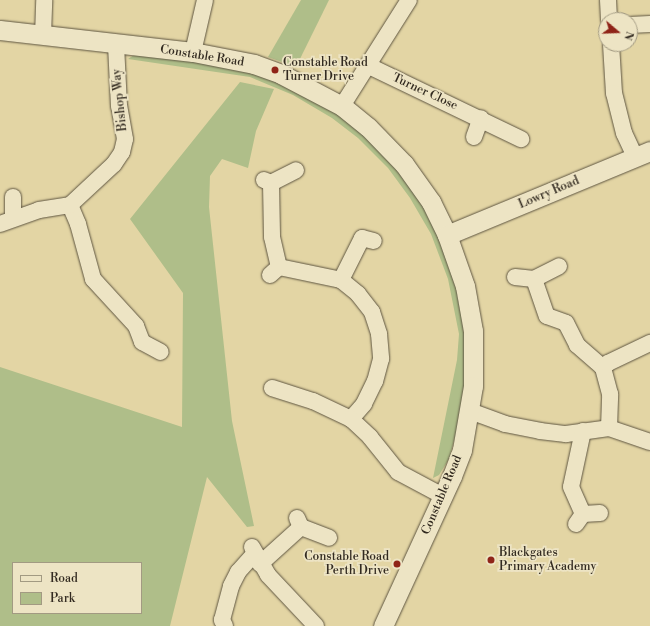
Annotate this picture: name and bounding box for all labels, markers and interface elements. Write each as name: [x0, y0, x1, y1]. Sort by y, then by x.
north arrow: [598, 12, 638, 52]
text: N: [620, 29, 636, 42]
street label: Constable Road: [159, 42, 245, 70]
place label: Constable Road Turner Drive: [283, 56, 368, 84]
marker: Constable Road Turner Drive: [270, 65, 280, 75]
street label: Bishop Way: [110, 68, 130, 132]
street label: Turner Close: [390, 71, 460, 113]
street label: Lowry Road: [517, 174, 581, 212]
street label: Constable Road: [419, 453, 465, 537]
place label: Blackgates Primary Academy: [499, 546, 596, 574]
place label: Constable Road Perth Drive: [304, 550, 389, 578]
marker: Blackgates Primary Academy: [486, 555, 496, 565]
marker: Constable Road Perth Drive: [392, 559, 402, 569]
legend: [12, 562, 142, 614]
text: Road: [50, 571, 78, 586]
text: Park: [50, 591, 75, 606]

